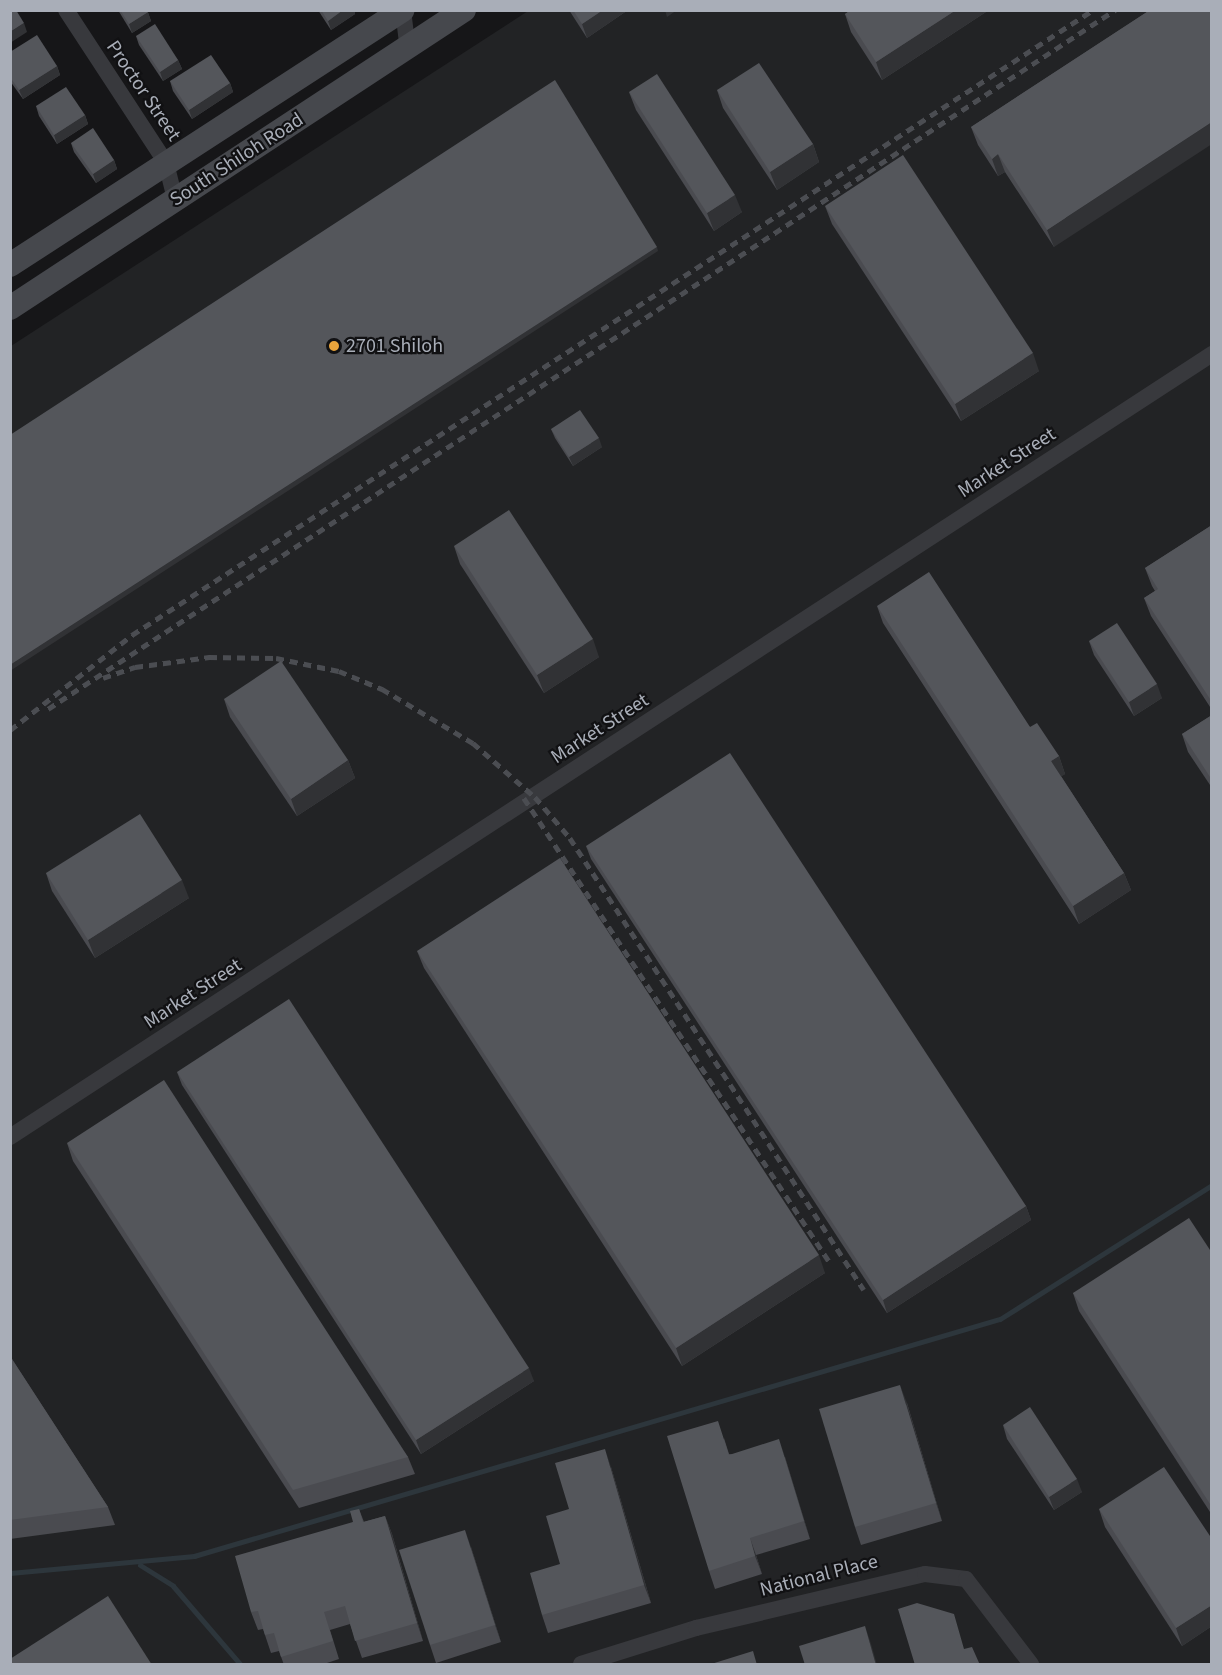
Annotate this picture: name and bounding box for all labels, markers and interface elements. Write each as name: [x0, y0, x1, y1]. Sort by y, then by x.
street label: Proctor Street: [101, 36, 185, 146]
street label: South Shiloh Road: [166, 108, 308, 212]
place label: 2701 Shiloh: [346, 334, 443, 358]
marker: 2701 Shiloh: [327, 339, 341, 353]
street label: Market Street: [954, 423, 1060, 503]
street label: Market Street: [547, 689, 653, 769]
street label: Market Street: [140, 954, 246, 1034]
street label: National Place: [758, 1550, 880, 1602]

